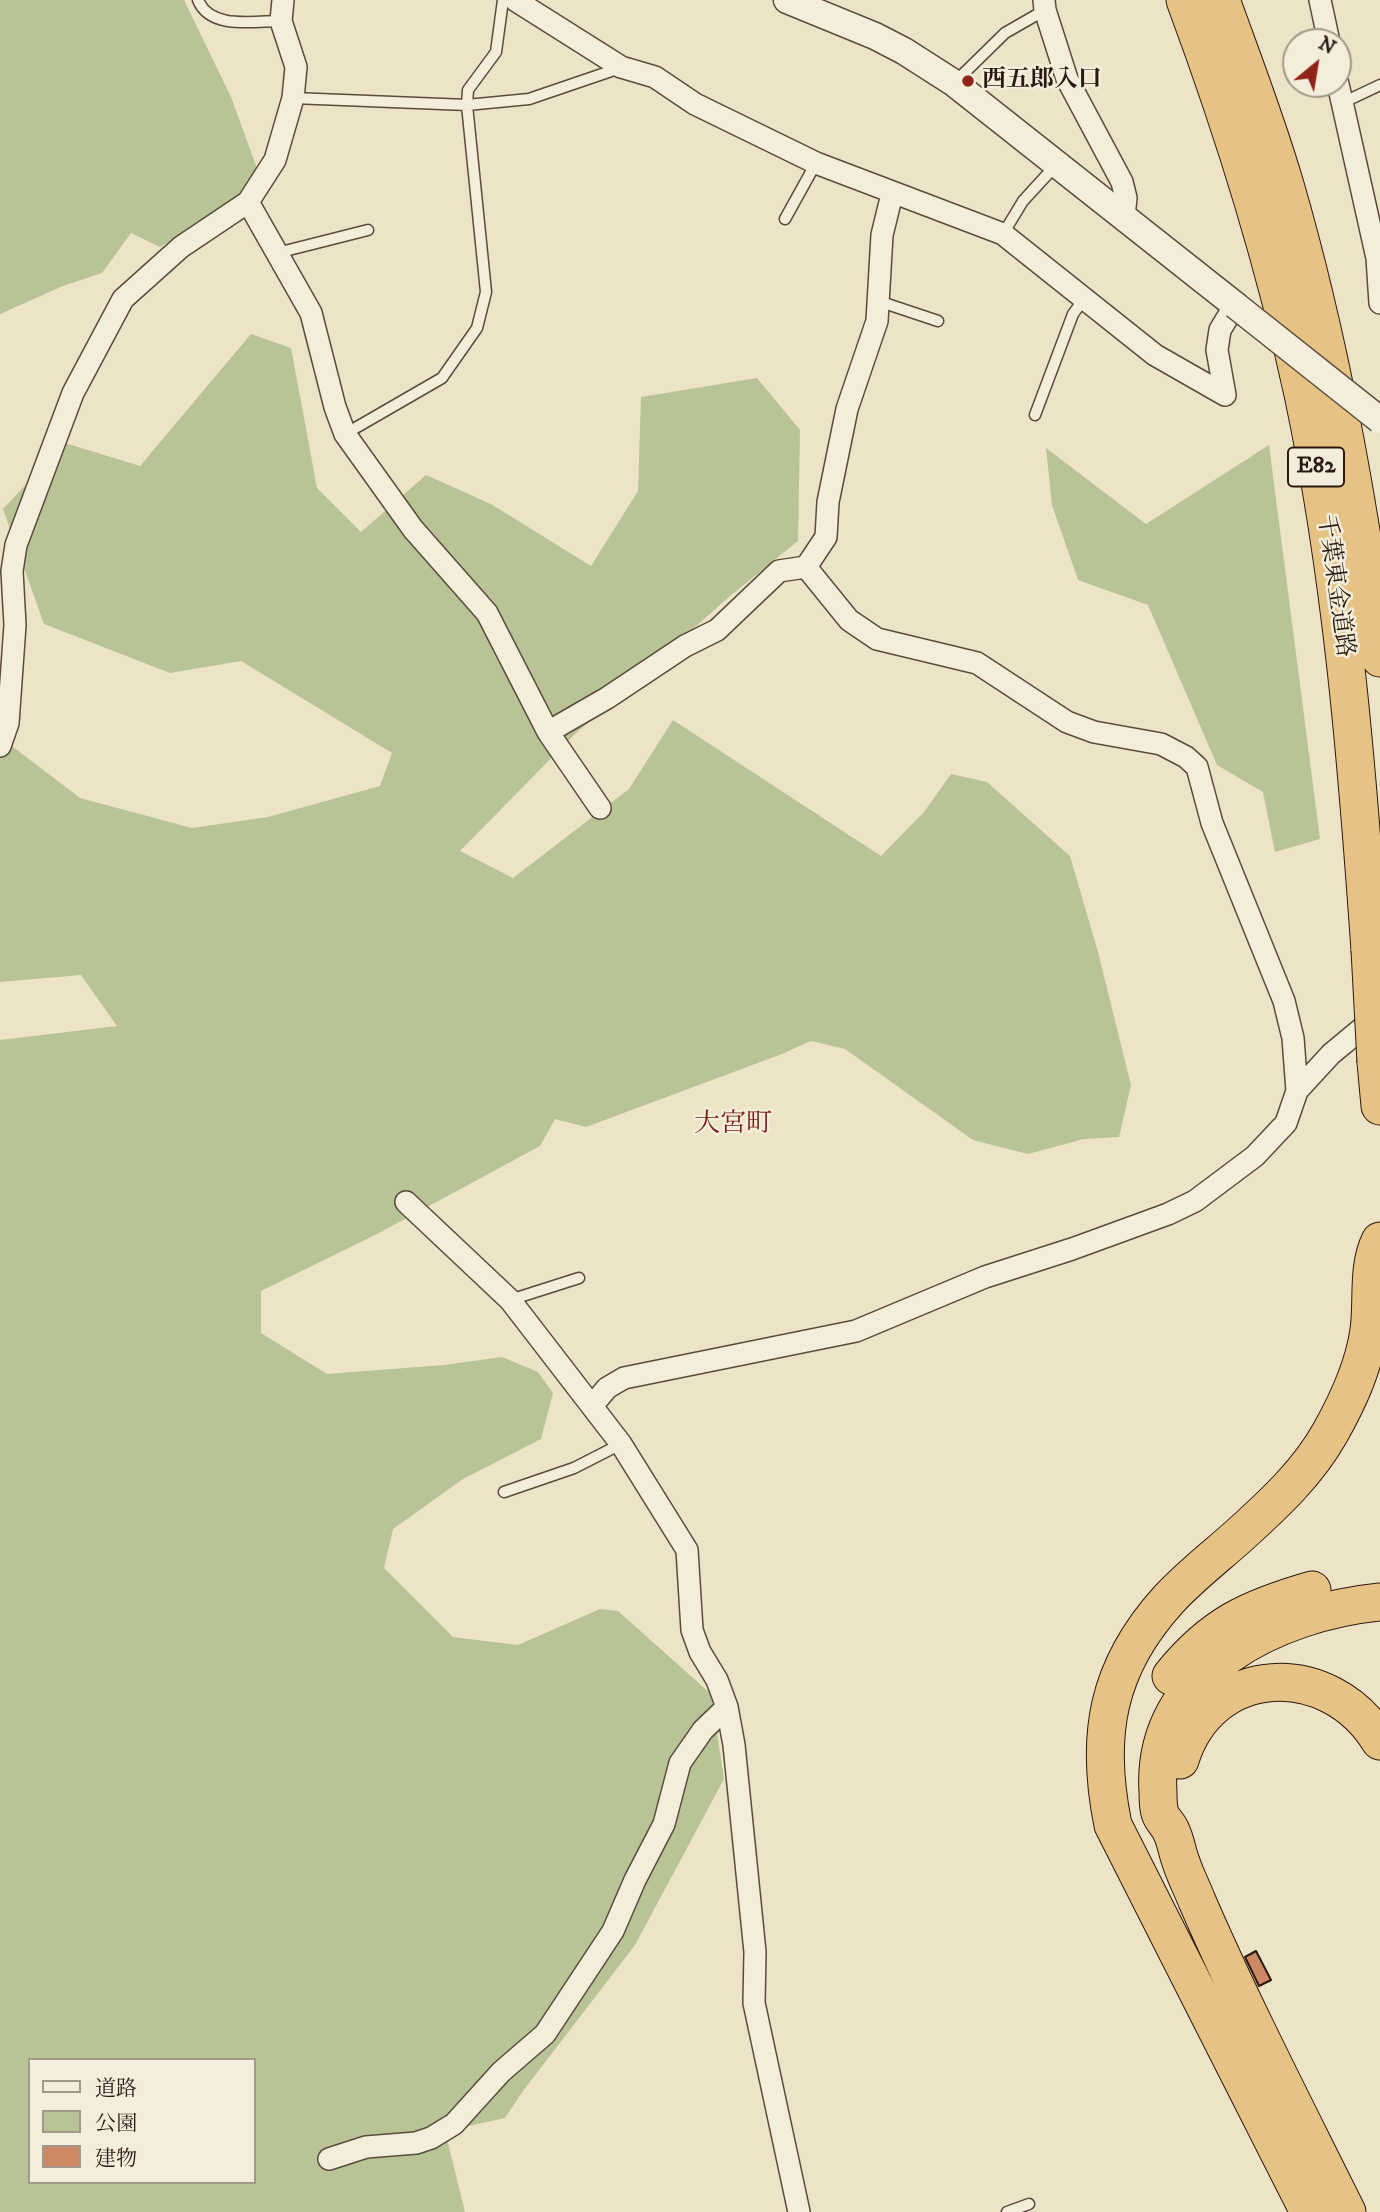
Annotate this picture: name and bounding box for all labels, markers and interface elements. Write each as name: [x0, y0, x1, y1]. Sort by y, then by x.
north arrow: [1282, 28, 1352, 98]
text: N: [1314, 32, 1339, 60]
place label: 西五郎入口: [982, 67, 1102, 95]
marker: 西五郎入口: [960, 73, 976, 89]
road number: E82: [1288, 447, 1344, 486]
street label: 千葉東金道路: [1310, 513, 1358, 659]
district label: 大宮町: [694, 1110, 772, 1142]
legend: [28, 2058, 256, 2184]
text: 道路: [95, 2076, 137, 2102]
text: 公園: [95, 2111, 137, 2137]
text: 建物: [95, 2146, 137, 2172]

